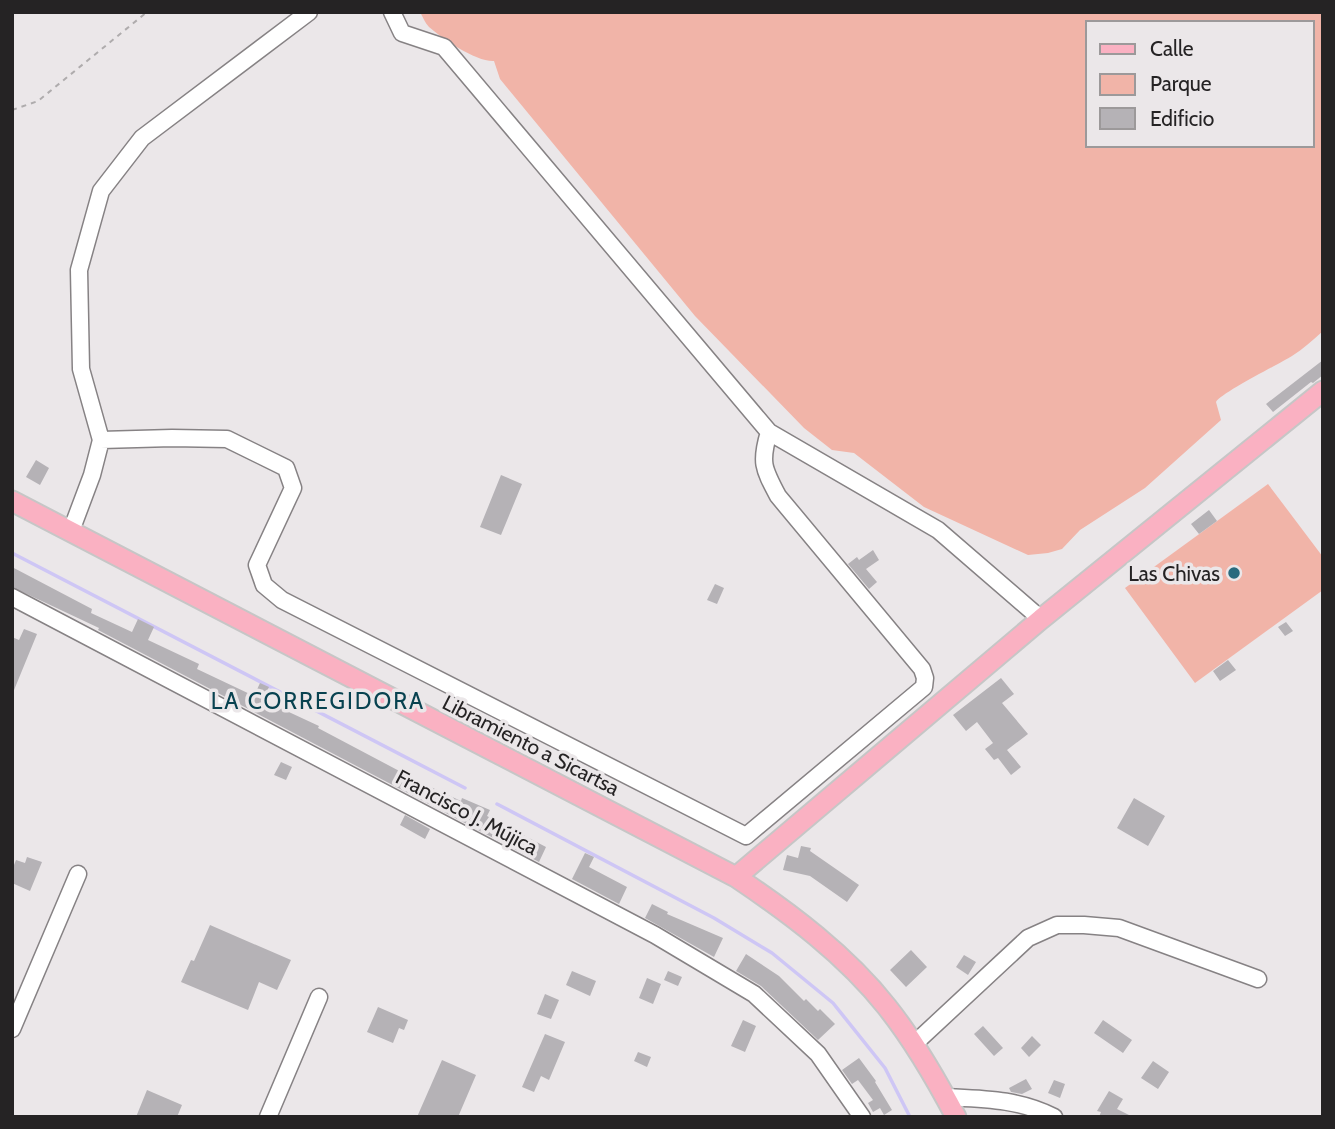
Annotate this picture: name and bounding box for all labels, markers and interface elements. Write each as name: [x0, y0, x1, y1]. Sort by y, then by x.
legend: [1086, 21, 1314, 147]
text: Calle: [1150, 36, 1194, 61]
text: Parque: [1150, 71, 1212, 96]
text: Edificio: [1150, 106, 1214, 131]
place label: Las Chivas: [1128, 561, 1220, 586]
marker: Las Chivas: [1226, 565, 1242, 581]
district label: LA CORREGIDORA: [211, 687, 425, 715]
street label: Libramiento a Sicartsa: [438, 690, 624, 800]
street label: Francisco J. Mújica: [391, 764, 542, 861]

